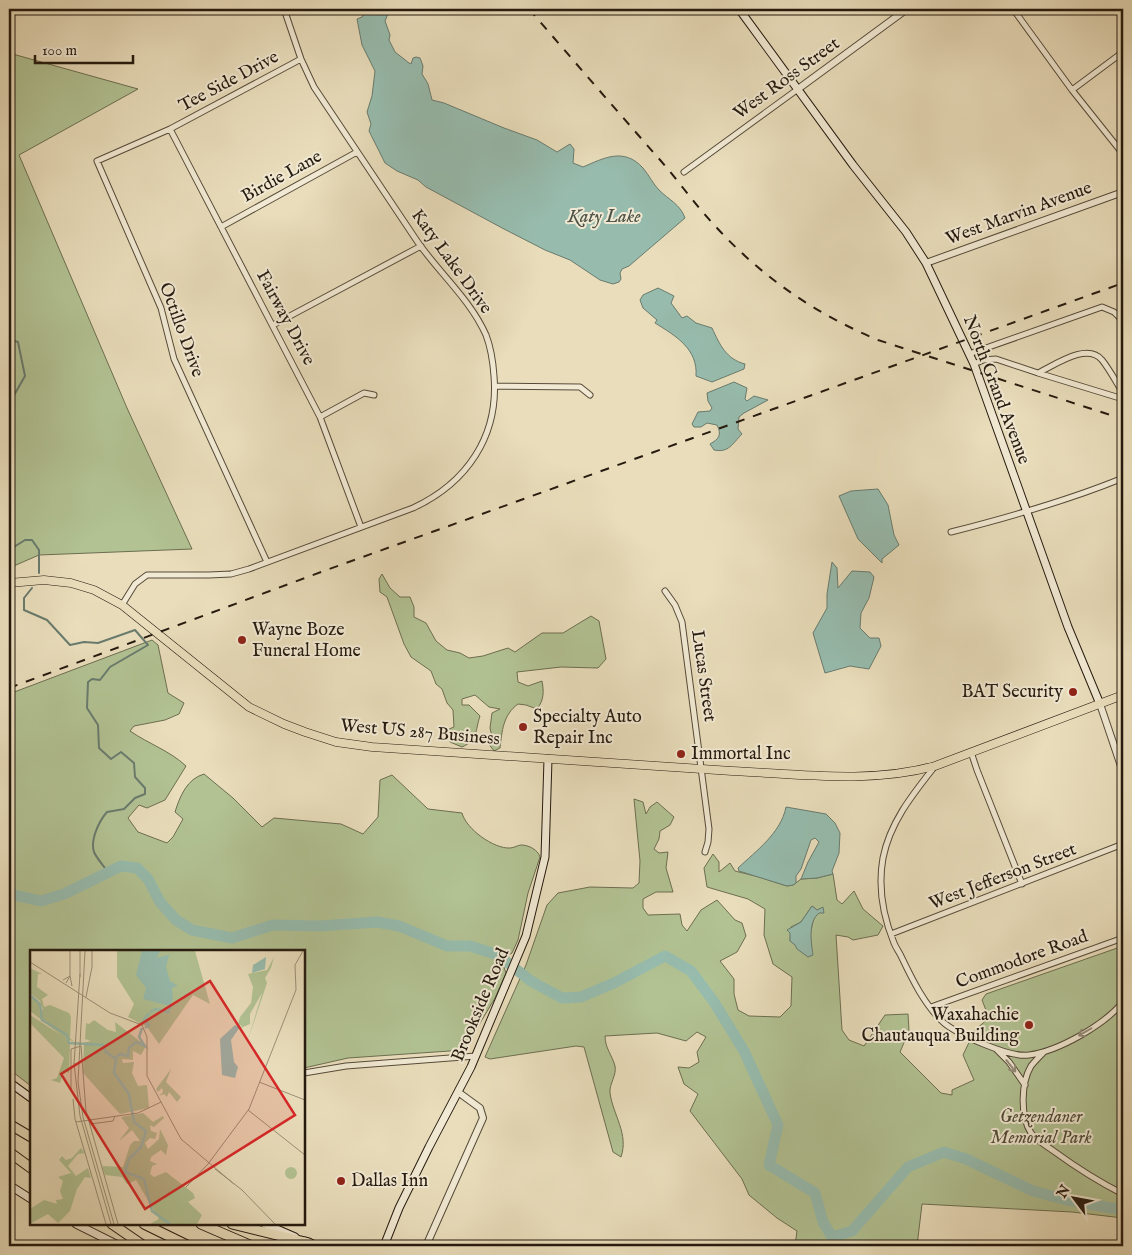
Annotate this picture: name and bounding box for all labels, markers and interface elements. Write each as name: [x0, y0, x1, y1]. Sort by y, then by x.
scale bar: [35, 32, 132, 64]
street label: West Ross Street: [729, 33, 845, 125]
text: 100 m: [42, 41, 78, 60]
street label: Tee Side Drive: [175, 46, 283, 118]
street label: Birdie Lane: [238, 146, 326, 208]
street label: West Marvin Avenue: [943, 177, 1095, 251]
street label: Katy Lake Drive: [405, 205, 497, 319]
water label: Katy Lake: [566, 205, 641, 229]
street label: Fairway Drive: [250, 266, 320, 370]
street label: Octillo Drive: [153, 280, 209, 380]
street label: North Grand Avenue: [957, 312, 1035, 468]
place label: Wayne Boze Funeral Home: [252, 619, 361, 663]
street label: Lucas Street: [685, 629, 721, 723]
marker: Wayne Boze Funeral Home: [236, 634, 248, 646]
place label: BAT Security: [961, 681, 1063, 704]
marker: BAT Security: [1067, 686, 1079, 698]
place label: Specialty Auto Repair Inc: [533, 706, 642, 750]
street label: West US 287 Business: [339, 715, 501, 751]
marker: Specialty Auto Repair Inc: [517, 721, 529, 733]
place label: Immortal Inc: [691, 743, 791, 766]
marker: Immortal Inc: [675, 748, 687, 760]
street label: West Jefferson Street: [926, 838, 1080, 916]
street label: Commodore Road: [953, 925, 1091, 995]
street label: Brookside Road: [447, 944, 515, 1065]
inset map: [30, 950, 305, 1225]
place label: Waxahachie Chautauqua Building: [862, 1004, 1019, 1048]
marker: Waxahachie Chautauqua Building: [1023, 1019, 1035, 1031]
one-way arrow: [1079, 1028, 1093, 1038]
one-way arrow: [1006, 1059, 1017, 1072]
park label: Getzendaner Memorial Park: [990, 1106, 1092, 1150]
place label: Dallas Inn: [351, 1170, 428, 1193]
north arrow: [1050, 1172, 1100, 1222]
marker: Dallas Inn: [335, 1175, 347, 1187]
text: N: [1052, 1182, 1075, 1202]

